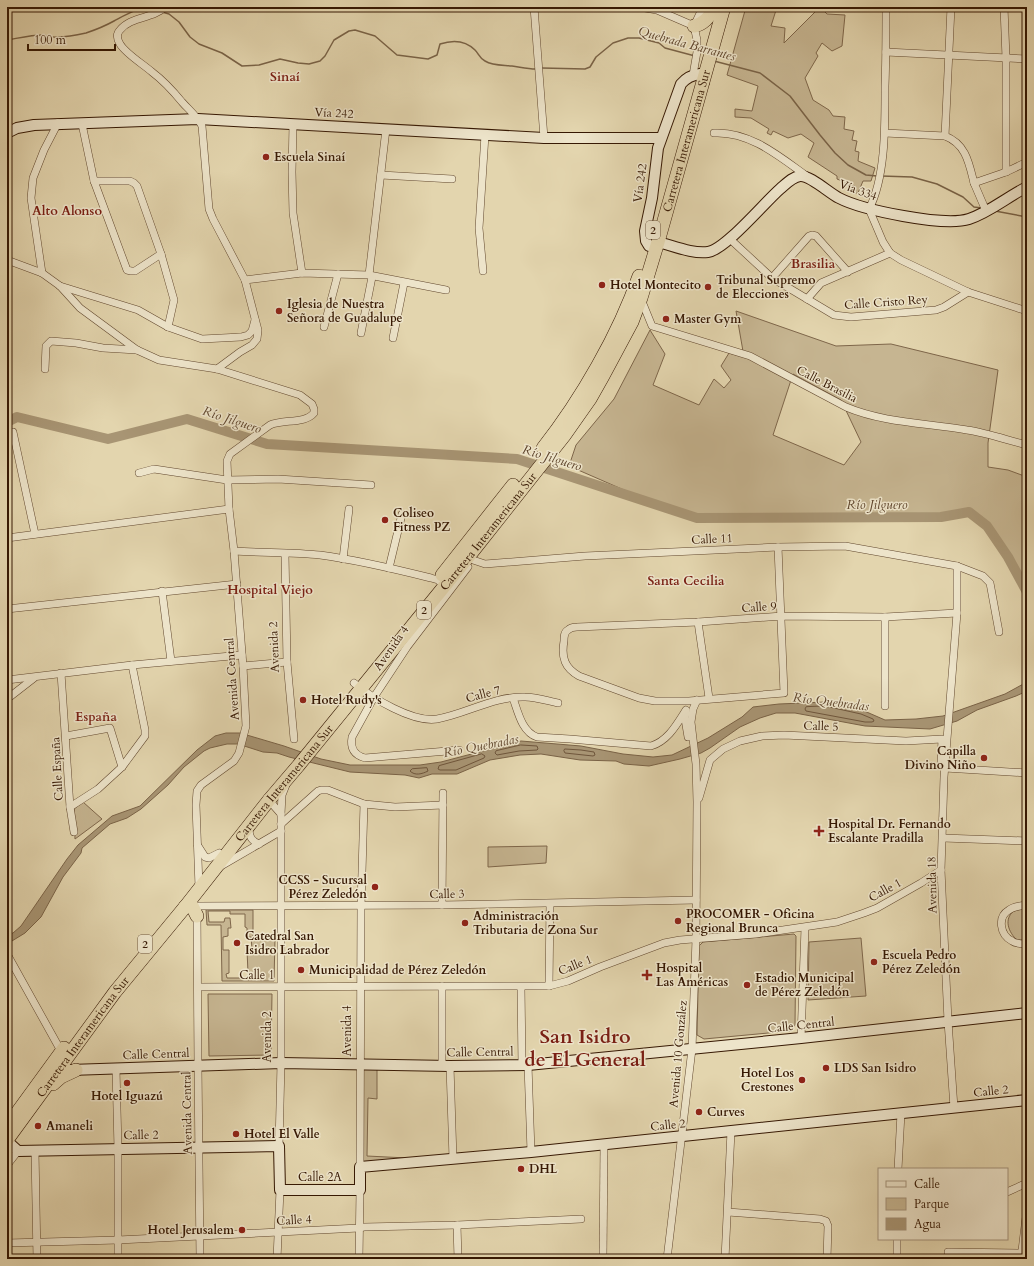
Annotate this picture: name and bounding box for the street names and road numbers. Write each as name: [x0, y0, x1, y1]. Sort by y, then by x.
street label: Carretera Interamericana Sur: [659, 68, 714, 214]
street label: Vía 242: [314, 104, 354, 122]
street label: Vía 242: [629, 163, 651, 203]
street label: Vía 334: [837, 176, 879, 204]
road number: 2: [646, 221, 660, 239]
street label: Calle Cristo Rey: [844, 291, 929, 313]
street label: Calle Brasilia: [794, 362, 861, 406]
street label: Carretera Interamericana Sur: [436, 469, 541, 594]
street label: Calle 11: [691, 530, 733, 548]
street label: Calle 9: [741, 598, 777, 616]
road number: 2: [417, 601, 431, 619]
street label: Avenida 2: [265, 621, 283, 673]
street label: Avenida 4: [370, 622, 412, 674]
street label: Avenida Central: [221, 637, 243, 721]
street label: Calle 7: [464, 682, 502, 706]
street label: Calle 5: [803, 717, 839, 735]
street label: Carretera Interamericana Sur: [231, 721, 337, 845]
street label: Calle España: [47, 736, 67, 801]
street label: Avenida 18: [924, 856, 940, 914]
street label: Calle 1: [866, 874, 904, 906]
street label: Calle 3: [429, 886, 465, 902]
road number: 2: [138, 935, 152, 953]
street label: Calle 1: [556, 951, 594, 979]
street label: Calle 1: [239, 967, 275, 983]
street label: Carretera Interamericana Sur: [33, 972, 133, 1101]
street label: Avenida 10 González: [665, 999, 691, 1108]
street label: Avenida 4: [339, 1005, 355, 1057]
street label: Avenida 2: [259, 1011, 275, 1063]
street label: Calle Central: [767, 1014, 835, 1036]
street label: Calle Central: [446, 1043, 514, 1061]
street label: Calle Central: [122, 1045, 190, 1063]
street label: Avenida Central: [178, 1071, 196, 1155]
street label: Calle 2: [973, 1081, 1009, 1101]
street label: Calle 2: [650, 1115, 686, 1135]
street label: Calle 2: [123, 1127, 159, 1143]
street label: Calle 2A: [298, 1169, 342, 1185]
street label: Calle 4: [276, 1211, 312, 1229]

